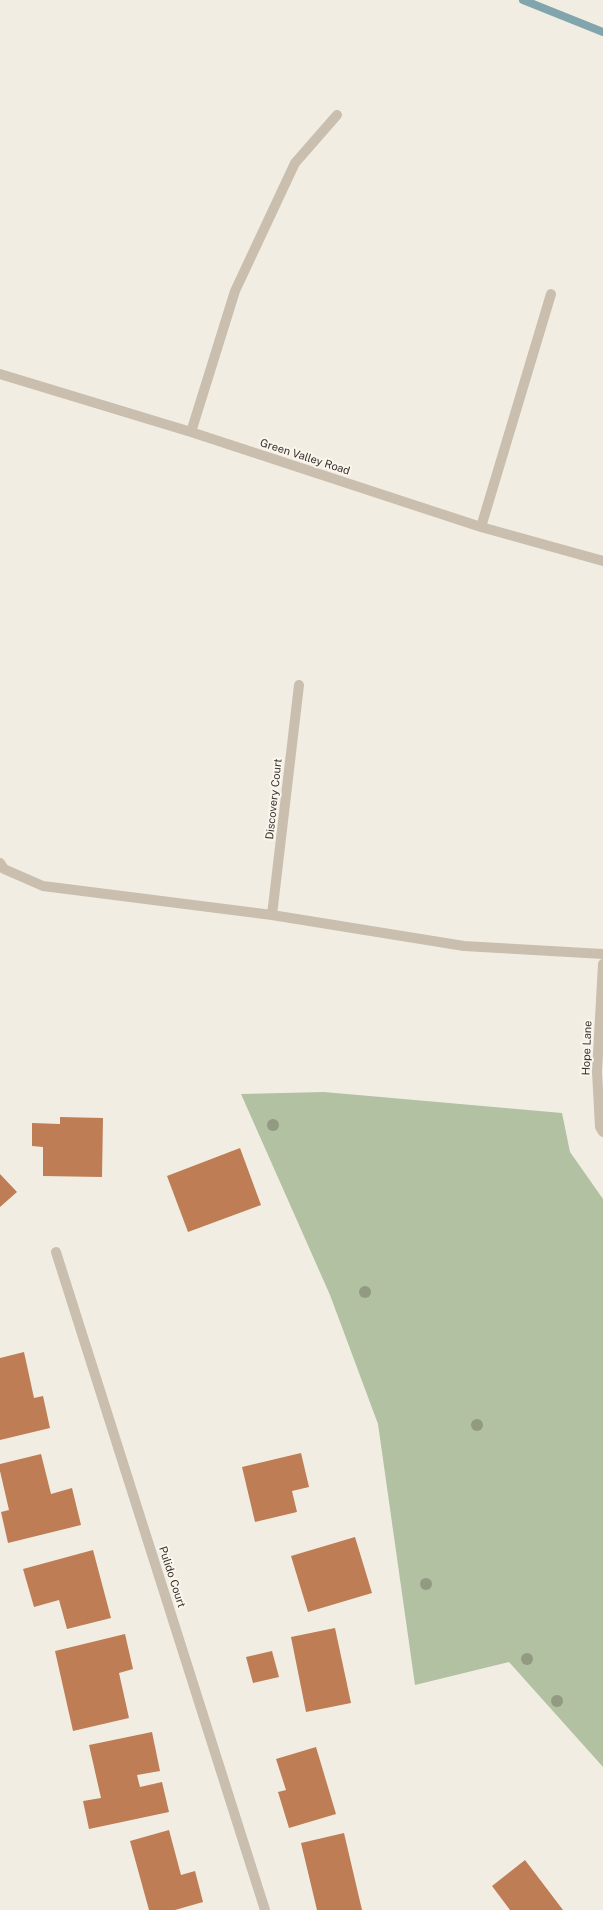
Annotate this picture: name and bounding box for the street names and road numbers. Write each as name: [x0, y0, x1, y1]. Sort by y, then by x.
street label: Green Valley Road: [258, 436, 352, 478]
street label: Discovery Court: [263, 758, 285, 840]
street label: Hope Lane: [579, 1020, 595, 1076]
street label: Pulido Court: [156, 1545, 188, 1609]

